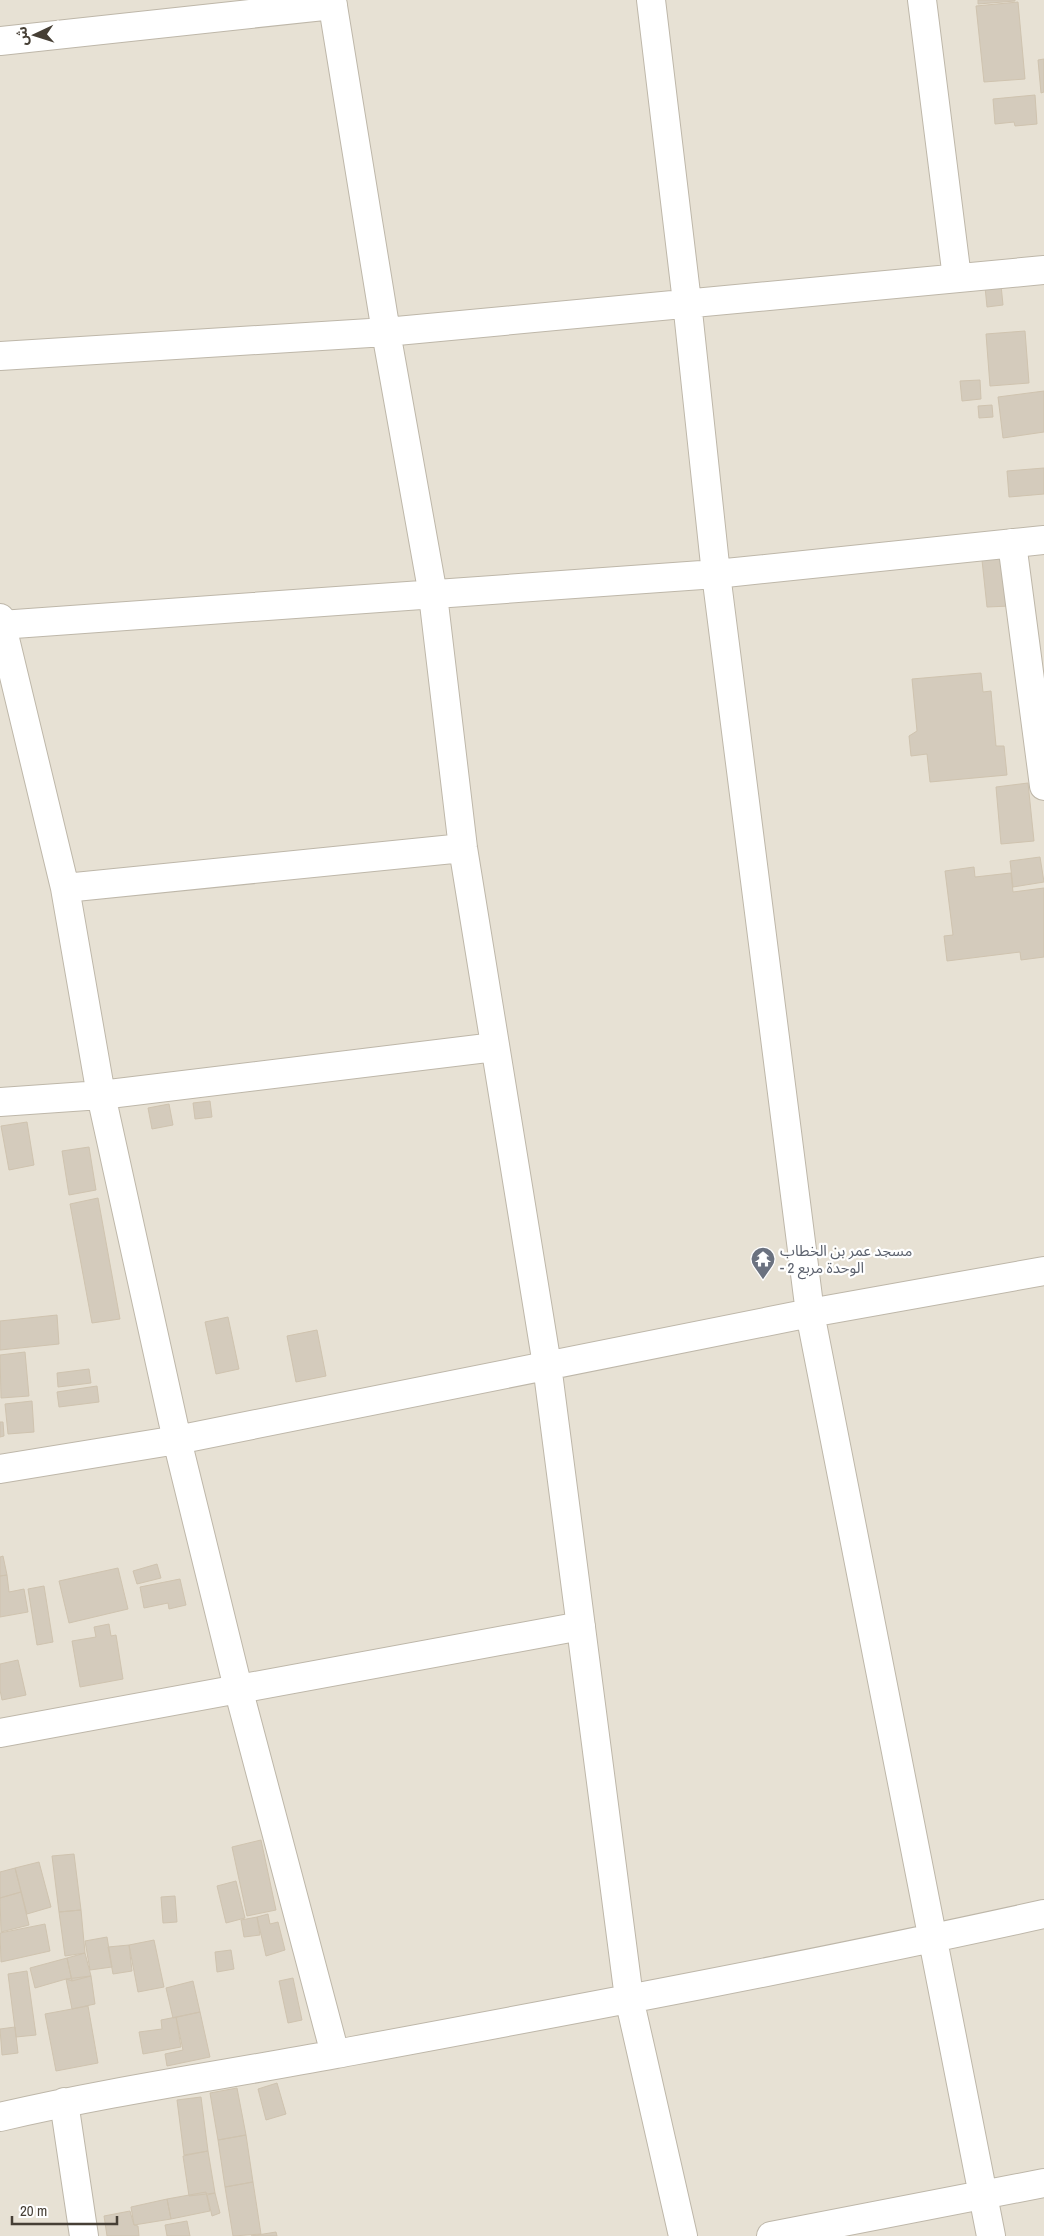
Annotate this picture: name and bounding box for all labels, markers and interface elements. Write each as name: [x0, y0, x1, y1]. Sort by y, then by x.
north arrow: [10, 10, 60, 60]
text: ش: [12, 26, 32, 46]
place label: مسجد عمر بن الخطاب - الوحدة مربع 2: [780, 1240, 913, 1280]
temple icon: مسجد عمر بن الخطاب - الوحدة مربع 2: [750, 1246, 776, 1280]
scale bar: [12, 2194, 118, 2226]
text: 20 m: [20, 2200, 47, 2221]

